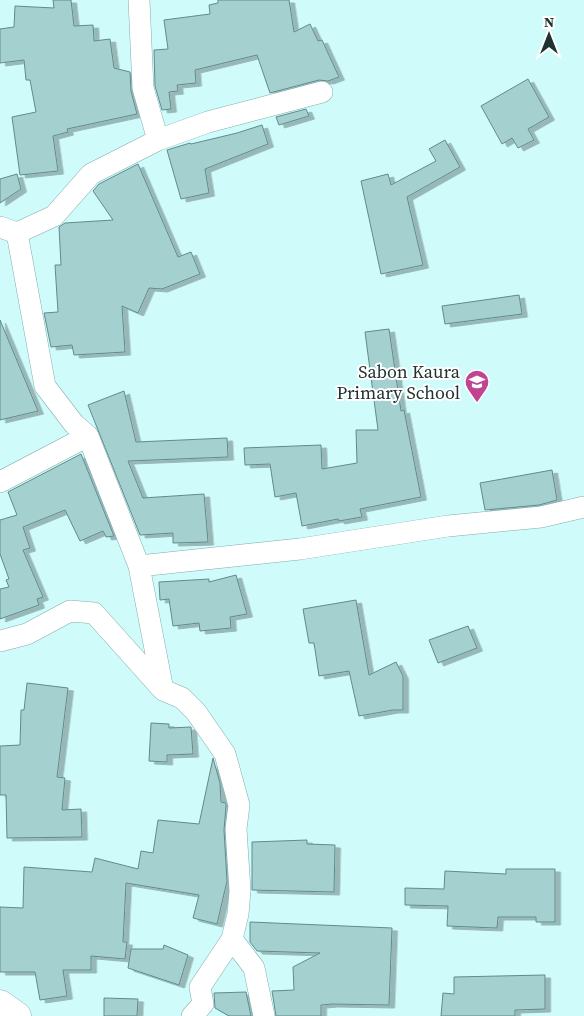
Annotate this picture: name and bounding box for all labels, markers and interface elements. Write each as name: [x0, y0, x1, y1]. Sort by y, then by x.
north arrow: [524, 10, 574, 60]
text: N: [544, 12, 554, 32]
place label: Sabon Kaura Primary School: [337, 359, 461, 405]
school or university icon: Sabon Kaura Primary School: [464, 369, 490, 403]

